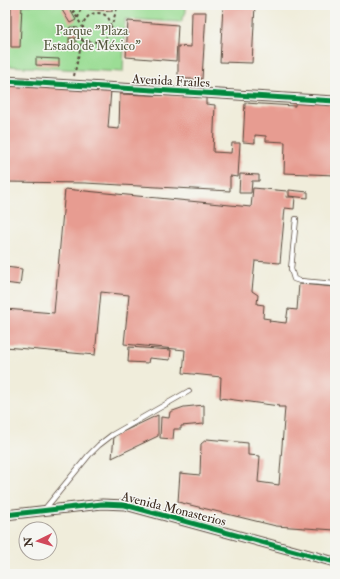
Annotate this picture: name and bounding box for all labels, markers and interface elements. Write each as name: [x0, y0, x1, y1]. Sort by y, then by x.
park label: Parque "Plaza Estado de México": [43, 23, 141, 54]
street label: Avenida Frailes: [131, 71, 211, 91]
street label: Avenida Monasterios: [119, 488, 228, 530]
north arrow: [18, 521, 58, 561]
text: N: [22, 535, 36, 548]

